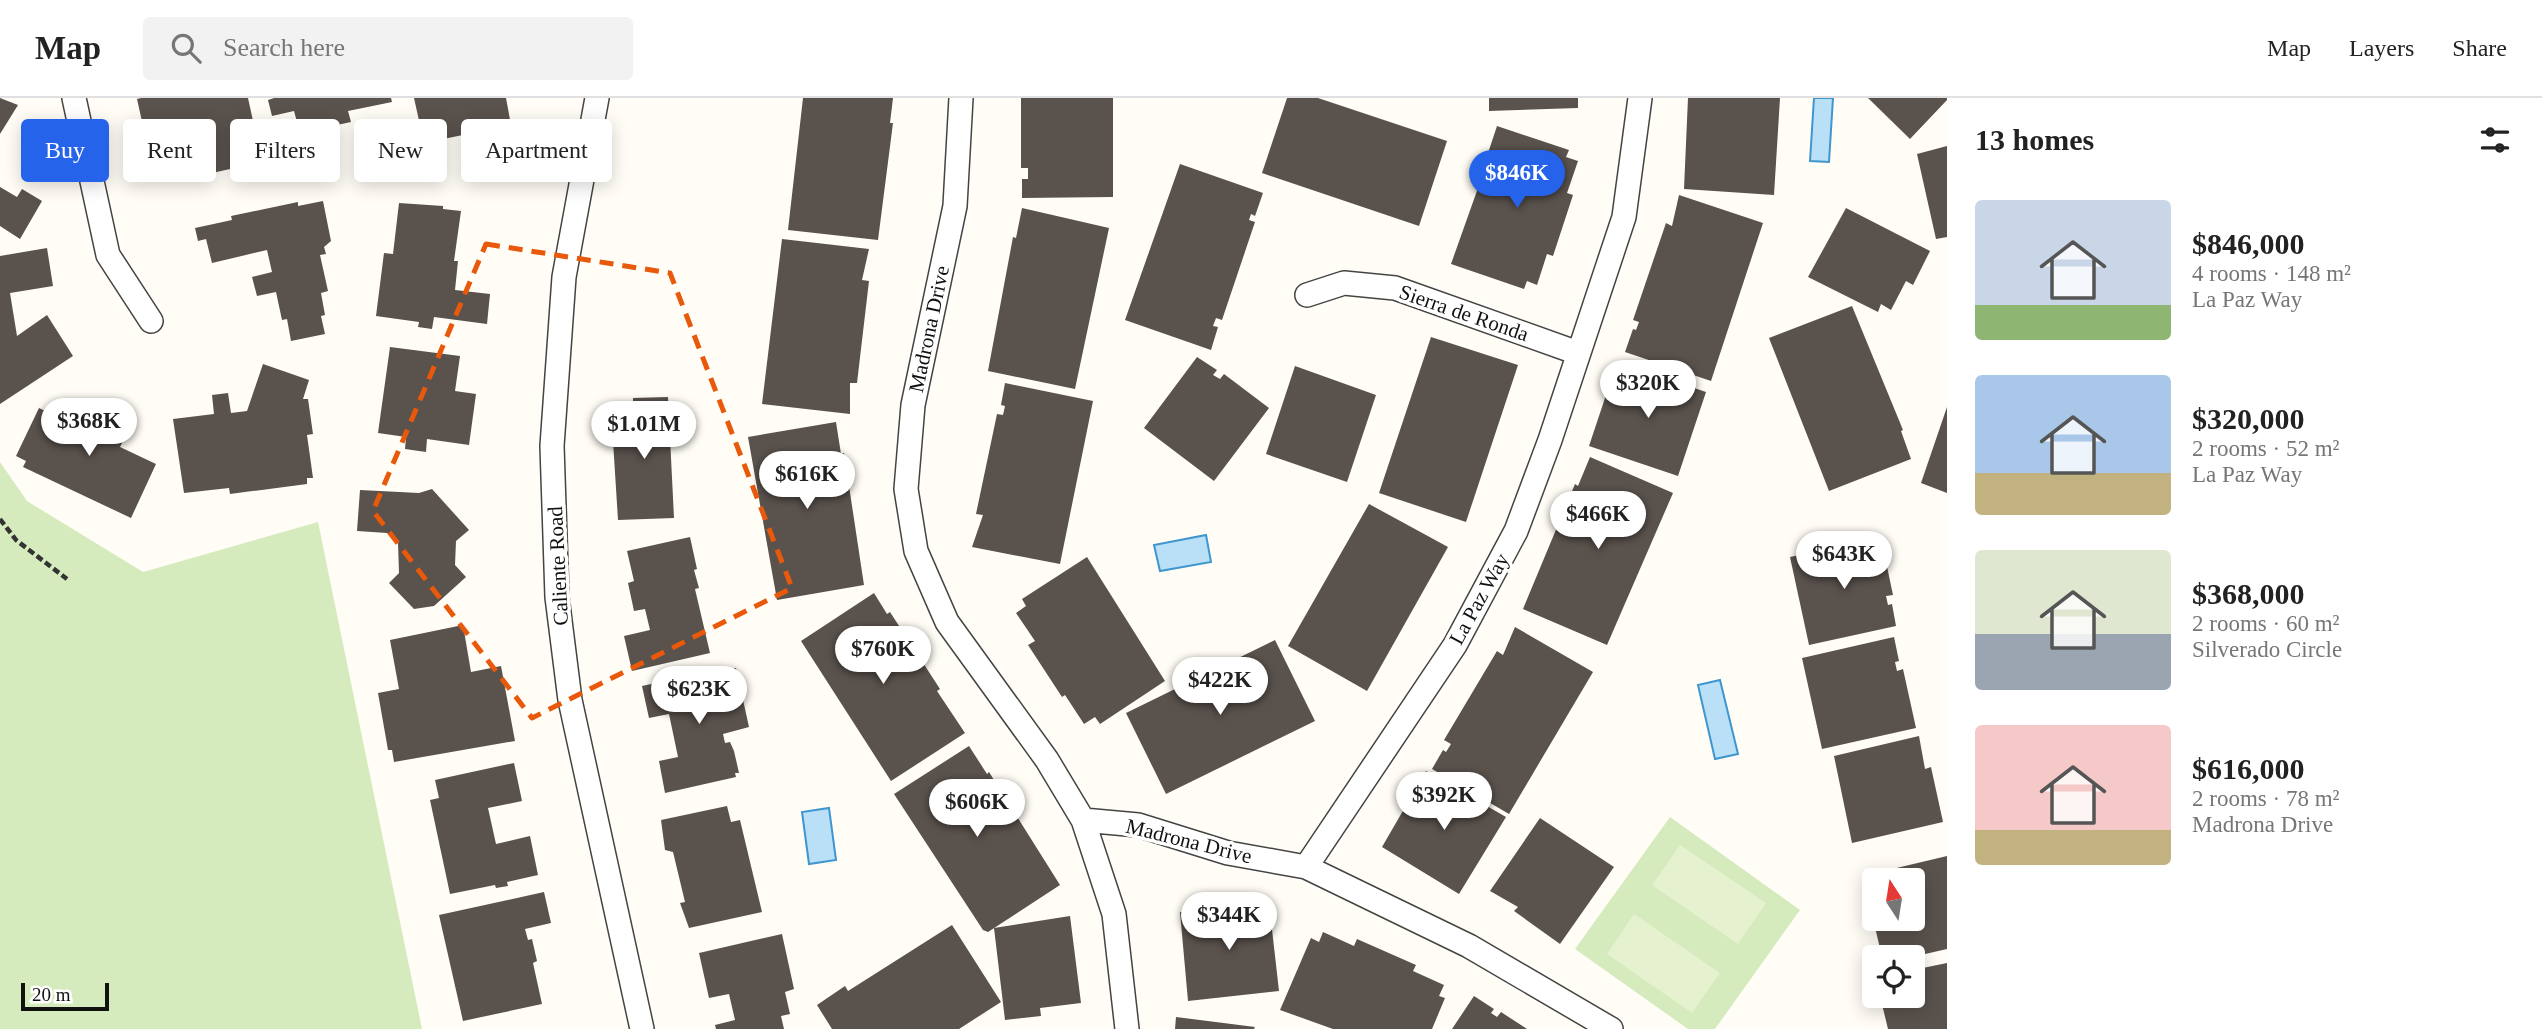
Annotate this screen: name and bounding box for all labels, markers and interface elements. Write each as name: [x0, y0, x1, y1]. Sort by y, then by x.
search box: [143, 17, 633, 80]
icon: search: [167, 29, 205, 67]
text: Map: [35, 30, 101, 66]
text: Search here: [223, 33, 345, 62]
text: Map: [2267, 35, 2311, 61]
text: Layers: [2349, 35, 2414, 61]
text: Share: [2452, 35, 2507, 61]
chip: Buy: [21, 119, 109, 182]
chip: Rent: [123, 119, 216, 182]
chip: Filters: [230, 119, 340, 182]
chip: New: [354, 119, 447, 182]
chip: Apartment: [461, 119, 612, 182]
icon: filters: [2476, 121, 2514, 159]
text: 13 homes: [1975, 123, 2094, 156]
pin: $846K: [1468, 150, 1566, 210]
text: $846K: [1485, 160, 1549, 185]
text: $846,000: [2192, 227, 2305, 260]
icon: home: [2031, 228, 2115, 312]
text: 4 rooms · 148 m²: [2192, 261, 2351, 286]
street label: Madrona Drive: [904, 263, 954, 395]
street label: Sierra de Ronda: [1396, 280, 1533, 347]
text: La Paz Way: [2192, 287, 2302, 312]
pin: $320K: [1599, 360, 1697, 420]
text: $320K: [1616, 370, 1680, 395]
pin: $368K: [40, 398, 138, 458]
pin: $1.01M: [587, 402, 701, 461]
text: $320,000: [2192, 402, 2305, 435]
icon: home: [2031, 403, 2115, 487]
text: $368K: [57, 408, 121, 433]
text: $1.01M: [607, 411, 681, 436]
text: 2 rooms · 52 m²: [2192, 436, 2339, 461]
pin: $616K: [758, 452, 856, 511]
text: $616K: [775, 461, 839, 486]
text: La Paz Way: [2192, 462, 2302, 487]
pin: $466K: [1549, 491, 1647, 551]
text: $466K: [1566, 501, 1630, 526]
street label: Caliente Road: [543, 505, 573, 626]
pin: $643K: [1795, 532, 1893, 591]
text: $643K: [1812, 541, 1876, 566]
street label: La Paz Way: [1444, 549, 1514, 649]
text: $368,000: [2192, 577, 2305, 610]
icon: home: [2031, 578, 2115, 662]
text: 2 rooms · 60 m²: [2192, 611, 2339, 636]
pin: $760K: [834, 626, 932, 686]
text: $760K: [851, 636, 915, 661]
text: Silverado Circle: [2192, 637, 2342, 662]
pin: $422K: [1171, 658, 1269, 717]
pin: $623K: [650, 666, 748, 726]
text: $422K: [1188, 667, 1252, 692]
text: $623K: [667, 676, 731, 701]
text: $616,000: [2192, 752, 2305, 785]
icon: home: [2031, 753, 2115, 837]
pin: $392K: [1395, 772, 1493, 832]
pin: $606K: [928, 780, 1026, 839]
text: $392K: [1412, 782, 1476, 807]
text: 2 rooms · 78 m²: [2192, 786, 2339, 811]
text: $606K: [945, 789, 1009, 814]
text: Madrona Drive: [2192, 812, 2333, 837]
street label: Madrona Drive: [1124, 814, 1254, 868]
north arrow: [1862, 868, 1925, 931]
map controls: [1862, 868, 1925, 1008]
pin: $344K: [1180, 892, 1278, 952]
text: $344K: [1197, 902, 1261, 927]
button: locate: [1862, 945, 1925, 1008]
scale bar: [21, 980, 108, 1012]
text: 20 m: [32, 984, 71, 1005]

